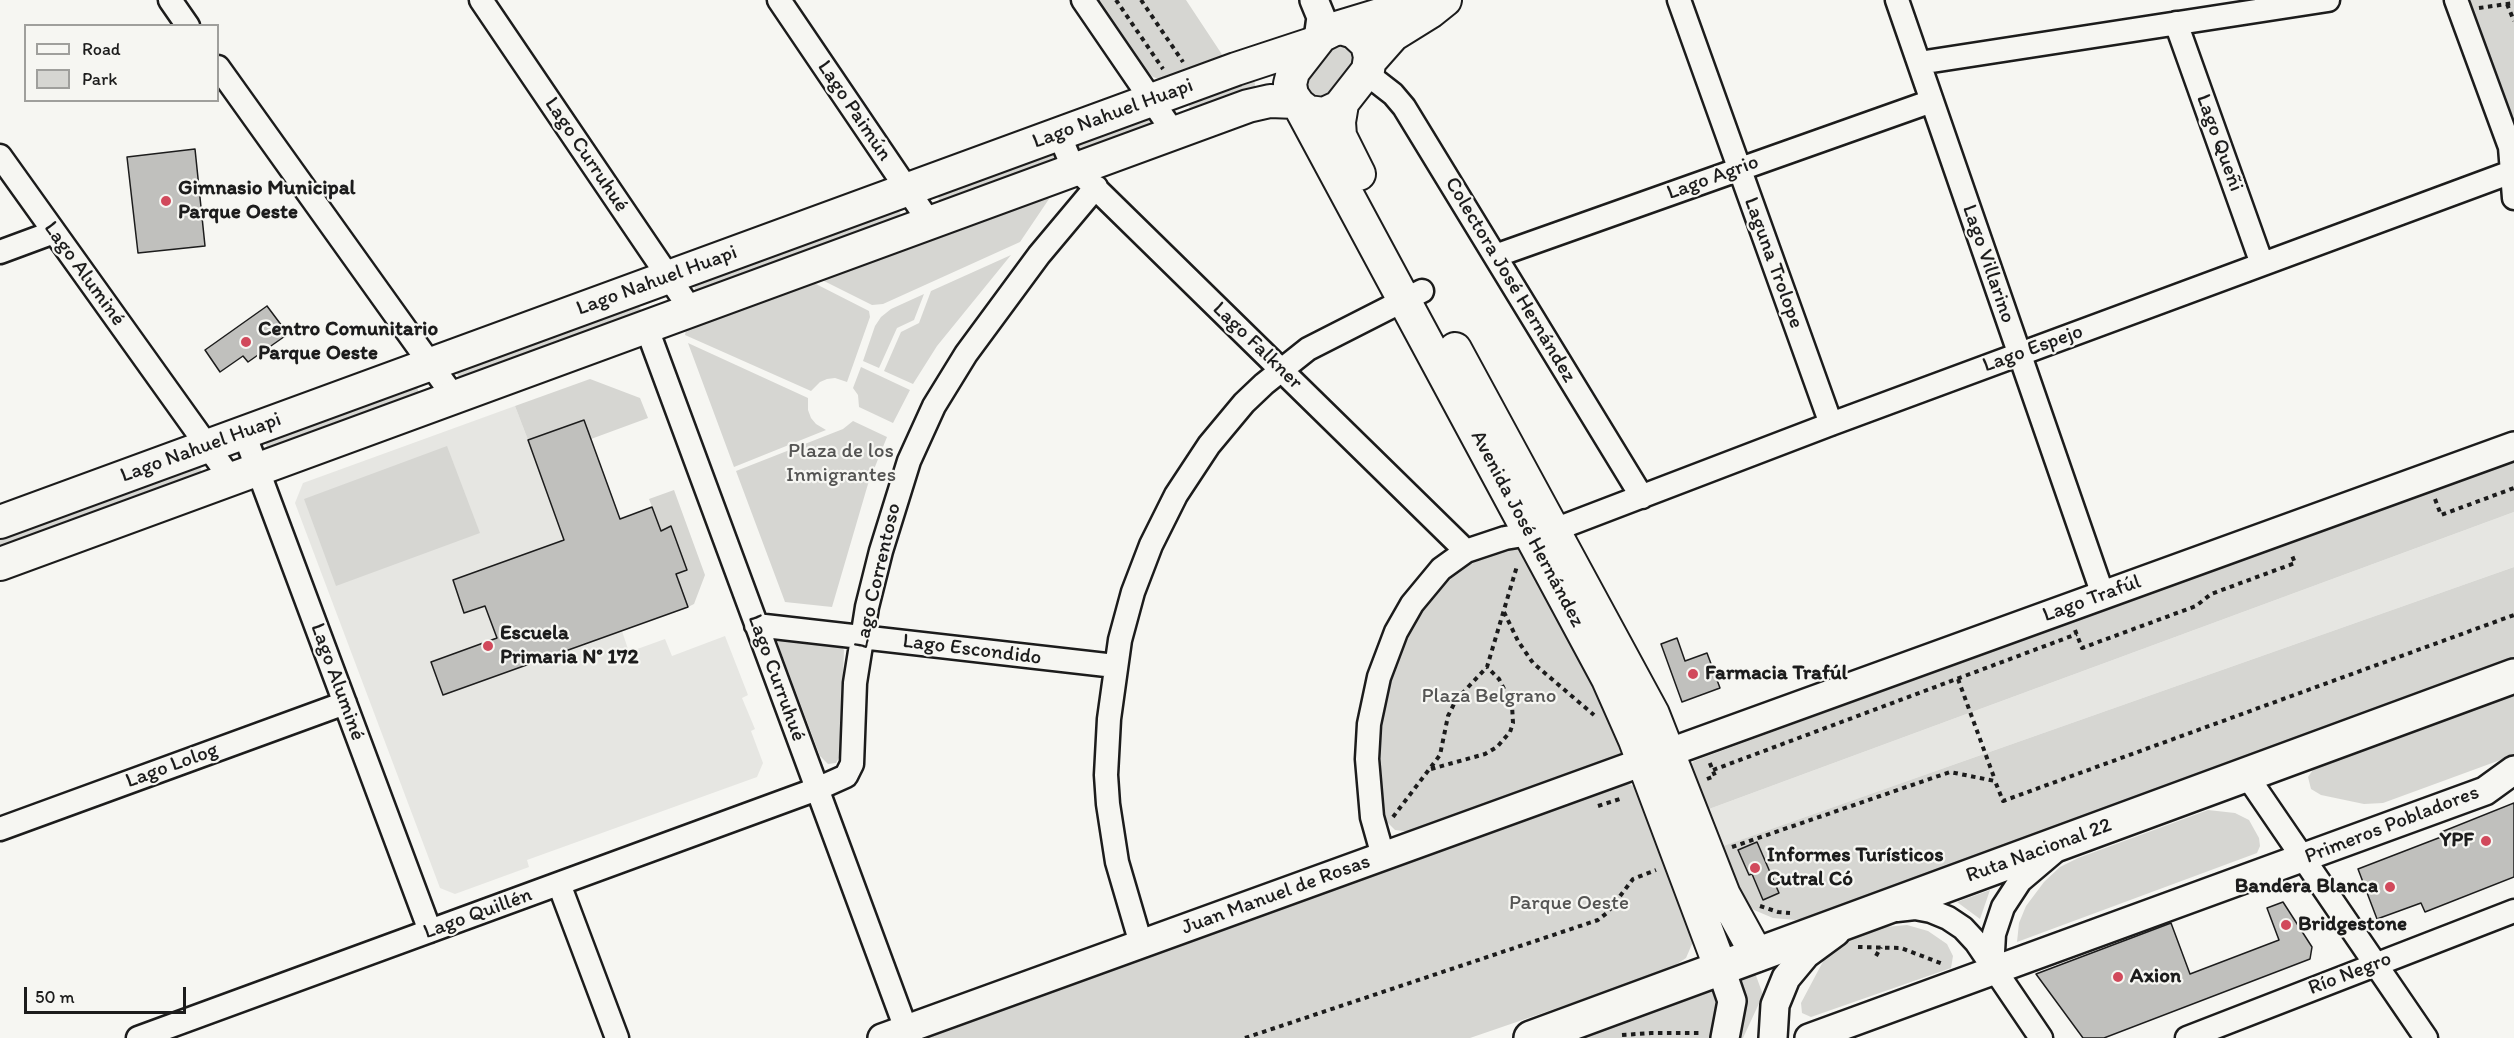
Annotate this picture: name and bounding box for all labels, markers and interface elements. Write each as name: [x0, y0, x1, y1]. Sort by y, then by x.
legend: [24, 24, 219, 102]
text: Road: [82, 38, 121, 60]
street label: Lago Paimún: [811, 56, 897, 166]
text: Park: [82, 68, 117, 90]
street label: Lago Nahuel Huapi: [1029, 73, 1197, 155]
street label: Lago Queñi: [2190, 91, 2248, 195]
street label: Lago Curruhué: [538, 93, 634, 217]
street label: Lago Agrio: [1664, 150, 1762, 206]
street label: Colectora José Hernández: [1439, 173, 1581, 387]
place label: Gimnasio Municipal Parque Oeste: [178, 176, 356, 226]
marker: Gimnasio Municipal Parque Oeste: [159, 194, 173, 208]
street label: Laguna Trolope: [1738, 194, 1808, 332]
street label: Lago Villarino: [1956, 201, 2020, 327]
street label: Lago Aluminé: [38, 217, 130, 331]
street label: Lago Nahuel Huapi: [573, 240, 741, 322]
street label: Lago Falkner: [1207, 297, 1307, 395]
place label: Centro Comunitario Parque Oeste: [258, 317, 438, 367]
street label: Lago Espejo: [1979, 319, 2087, 379]
marker: Centro Comunitario Parque Oeste: [239, 335, 253, 349]
street label: Lago Nahuel Huapi: [117, 407, 285, 489]
street label: Avenida José Hernández: [1464, 426, 1590, 632]
park label: Plaza de los Inmigrantes: [786, 439, 896, 489]
street label: Lago Correntoso: [849, 501, 907, 651]
street label: Lago Trafúl: [2039, 570, 2145, 628]
street label: Lago Curruhué: [741, 611, 811, 745]
street label: Lago Aluminé: [304, 620, 370, 744]
place label: Escuela Primaria N° 172: [500, 621, 639, 671]
street label: Lago Escondido: [901, 629, 1043, 671]
marker: Escuela Primaria N° 172: [481, 639, 495, 653]
place label: Farmacia Trafúl: [1705, 661, 1847, 687]
marker: Farmacia Trafúl: [1686, 667, 1700, 681]
park label: Plaza Belgrano: [1422, 684, 1556, 710]
street label: Lago Lolog: [122, 738, 222, 794]
street label: Primeros Pobladores: [2301, 780, 2483, 870]
street label: Ruta Nacional 22: [1963, 813, 2115, 889]
place label: YPF: [2439, 828, 2474, 854]
marker: YPF: [2479, 834, 2493, 848]
place label: Informes Turísticos Cutral Có: [1767, 843, 1943, 893]
street label: Juan Manuel de Rosas: [1178, 849, 1374, 941]
marker: Informes Turísticos Cutral Có: [1748, 861, 1762, 875]
place label: Bandera Blanca: [2235, 874, 2378, 900]
marker: Bandera Blanca: [2383, 880, 2397, 894]
street label: Lago Quillén: [420, 883, 536, 945]
park label: Parque Oeste: [1509, 891, 1629, 917]
place label: Bridgestone: [2298, 912, 2407, 938]
marker: Bridgestone: [2279, 918, 2293, 932]
street label: Río Negro: [2305, 947, 2395, 1001]
place label: Axion: [2130, 964, 2181, 990]
marker: Axion: [2111, 970, 2125, 984]
scale bar: [27, 975, 189, 1013]
text: 50 m: [35, 986, 75, 1008]

